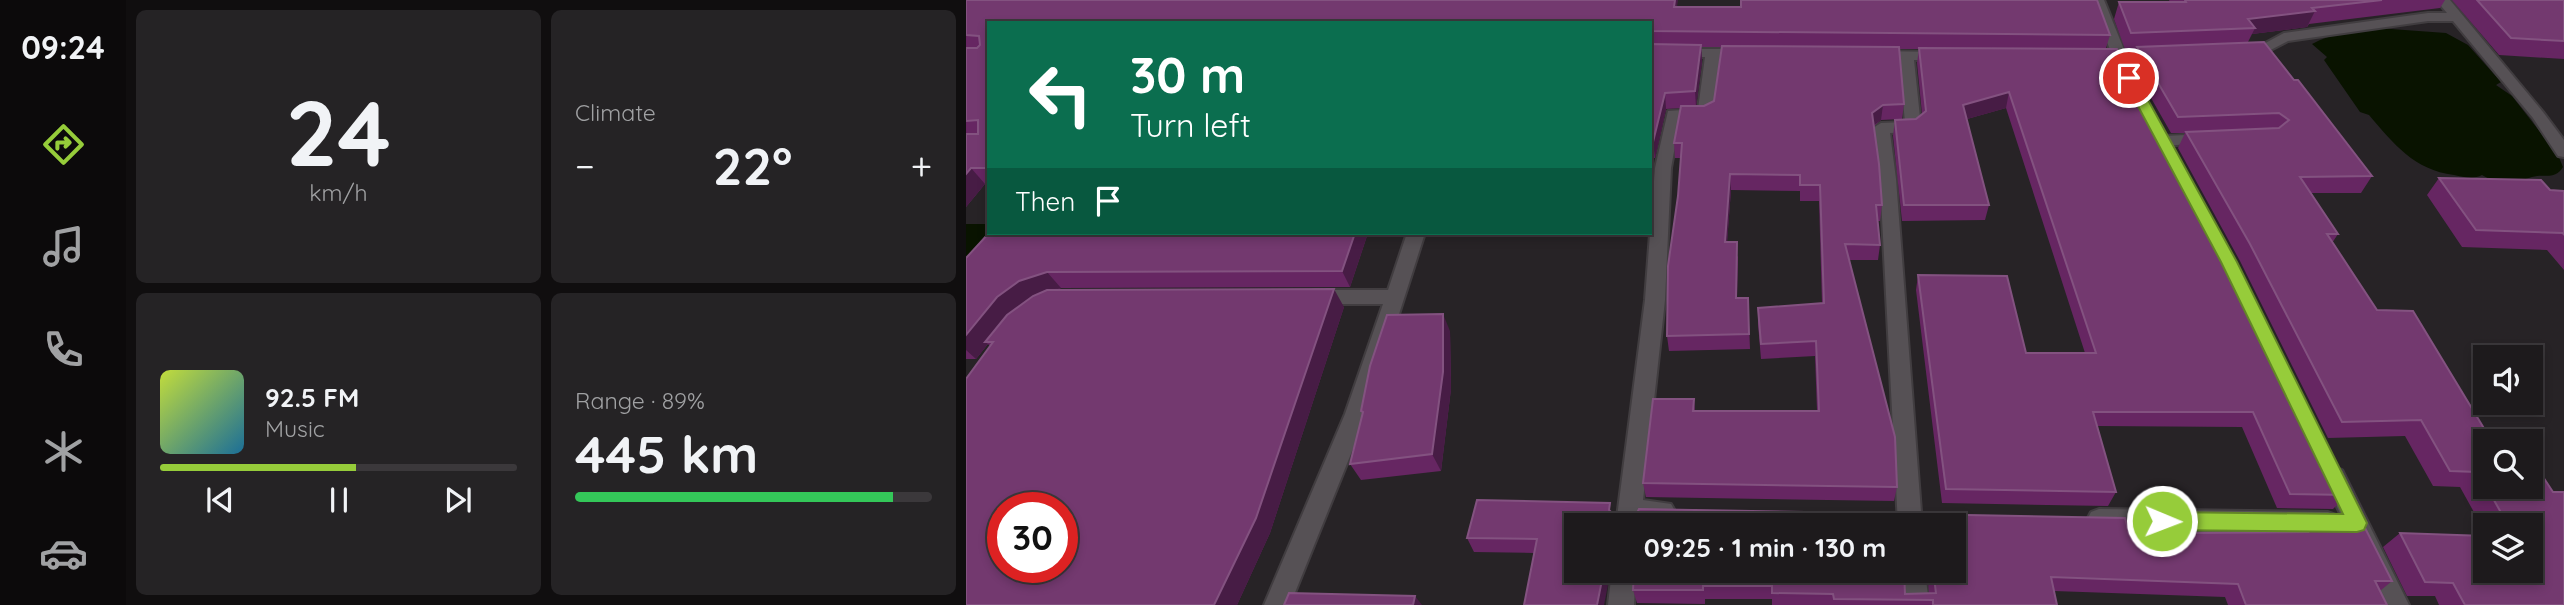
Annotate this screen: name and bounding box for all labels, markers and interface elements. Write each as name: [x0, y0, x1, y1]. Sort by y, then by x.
text: 09:24: [21, 27, 105, 67]
text: 30 m: [1130, 44, 1245, 105]
pin: [2099, 48, 2159, 108]
icon: left: [1015, 49, 1106, 140]
icon: arrive: [2110, 59, 2148, 97]
text: 24: [286, 75, 391, 189]
text: Climate: [575, 98, 656, 127]
text: Turn left: [1130, 105, 1251, 145]
icon: directions: [39, 120, 88, 169]
text: 22°: [713, 133, 792, 198]
text: −: [575, 142, 595, 190]
text: +: [911, 142, 932, 190]
text: km/h: [309, 178, 368, 207]
icon: arrive: [1089, 182, 1127, 220]
text: Then: [1015, 185, 1075, 218]
icon: music: [39, 222, 88, 271]
icon: phone: [39, 325, 88, 374]
map controls: [2473, 345, 2543, 583]
button: sound: [2473, 345, 2543, 415]
text: 92.5 FM: [265, 381, 359, 414]
text: Range · 89%: [575, 386, 705, 415]
text: Music: [265, 414, 325, 443]
text: 445 km: [575, 421, 758, 486]
icon: climate: [39, 427, 88, 476]
button: search: [2473, 429, 2543, 499]
icon: previous: [201, 481, 239, 519]
icon: pause: [320, 481, 358, 519]
icon: next: [439, 481, 477, 519]
position arrow: [2125, 484, 2199, 558]
speed limit sign: 30: [987, 492, 1078, 583]
button: layers: [2473, 513, 2543, 583]
icon: car: [39, 529, 88, 578]
text: 09:25 · 1 min · 130 m: [1644, 531, 1886, 564]

